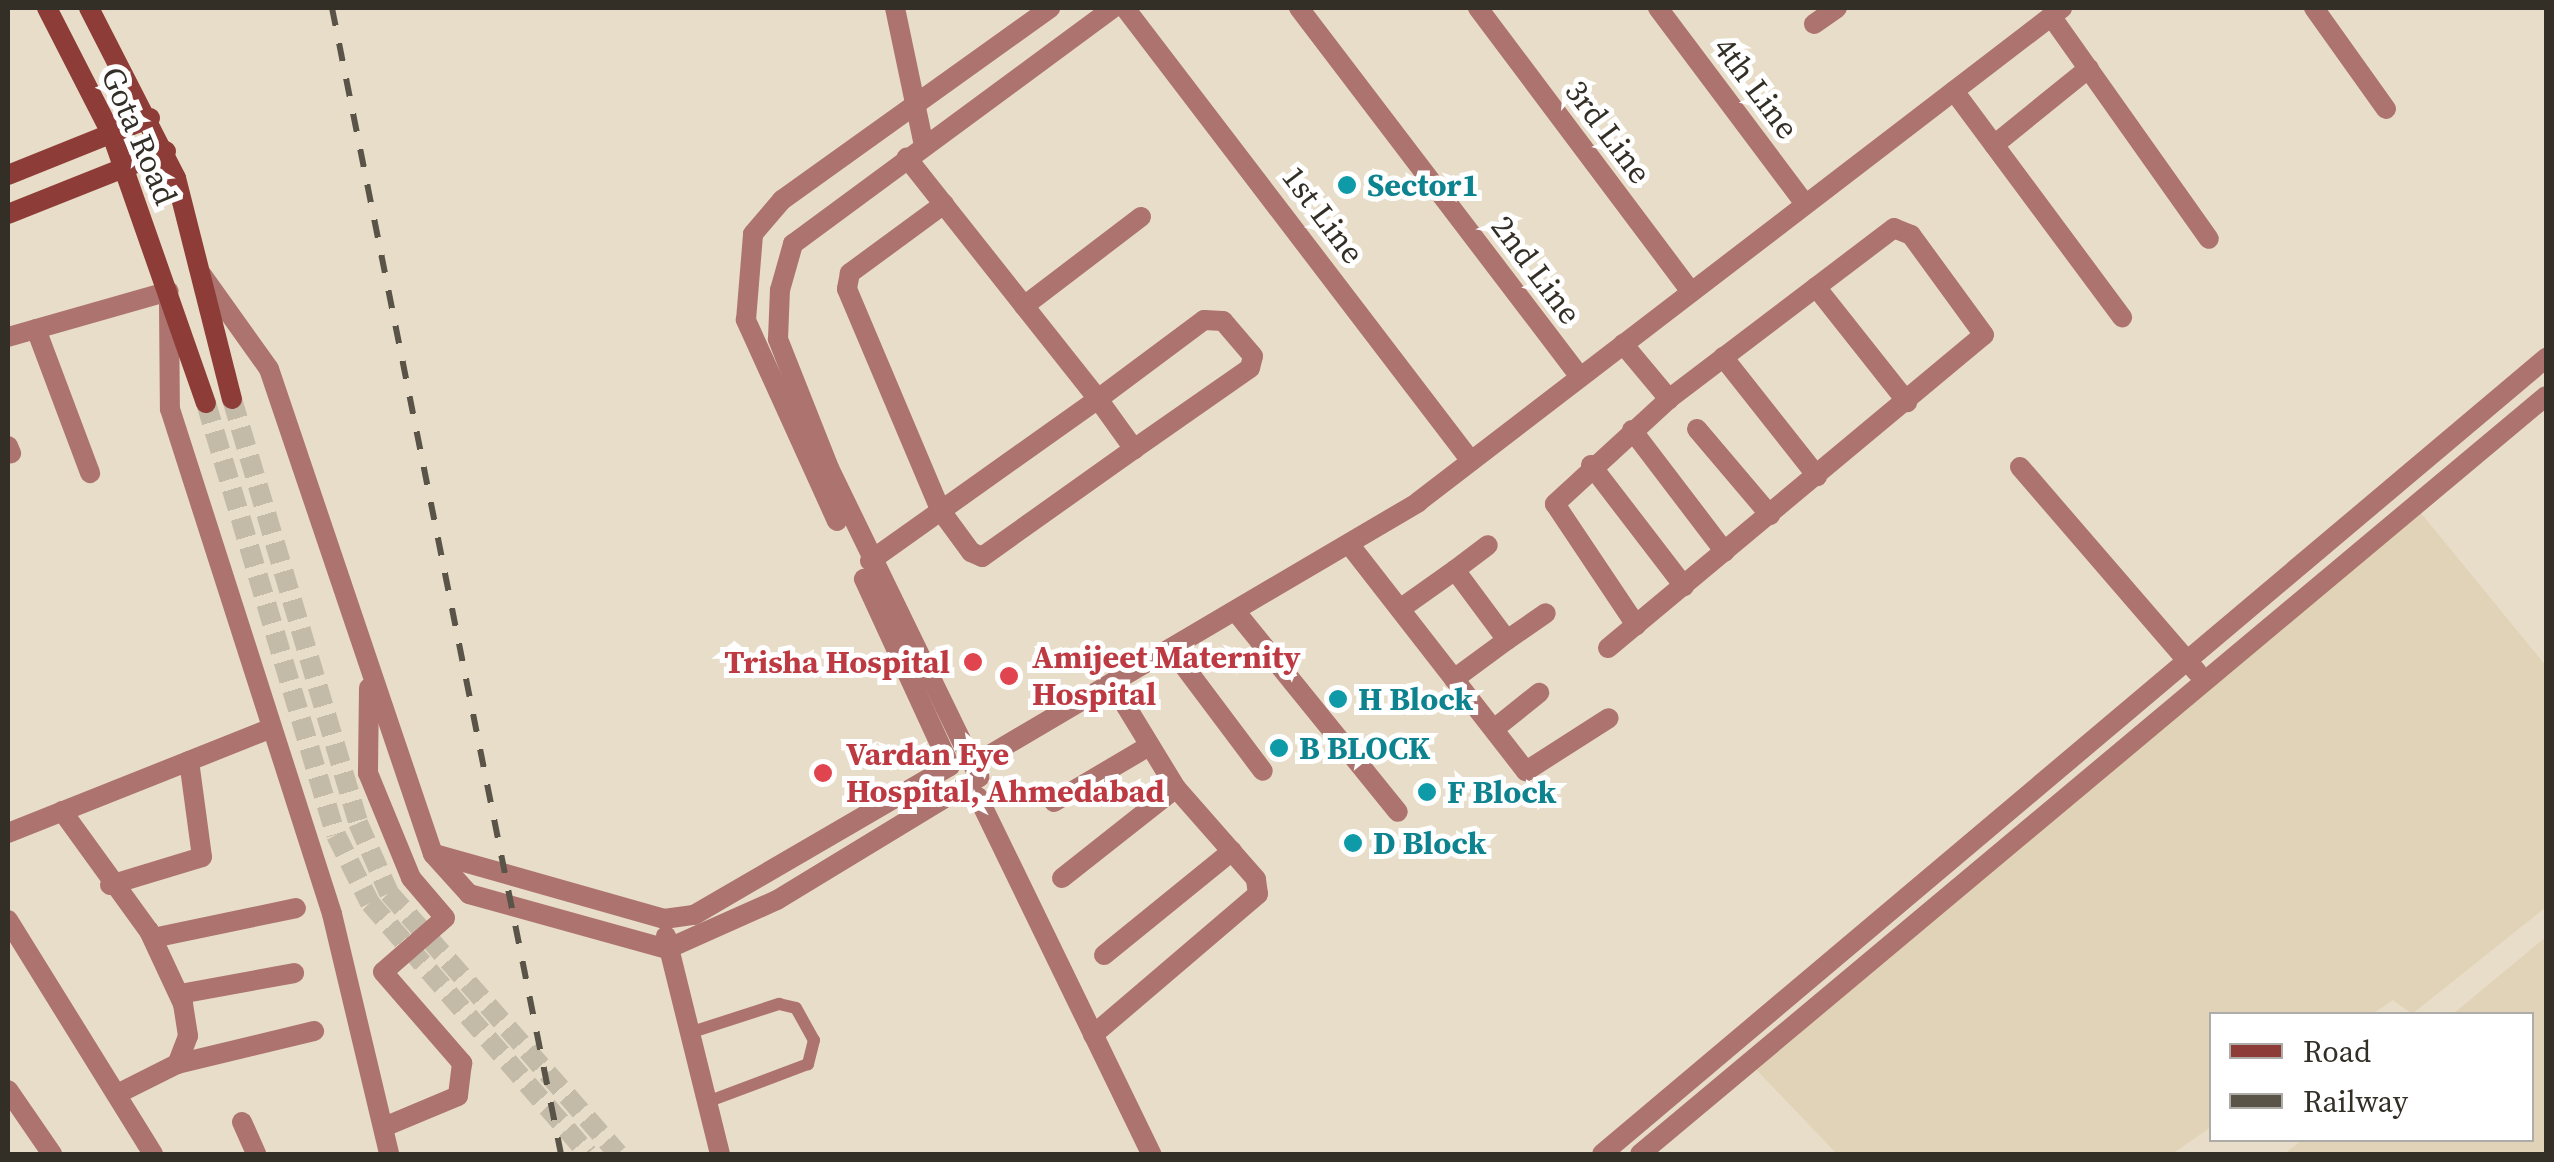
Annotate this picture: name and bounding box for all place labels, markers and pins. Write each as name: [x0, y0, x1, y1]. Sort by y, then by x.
place label: Sector1: [1367, 166, 1479, 204]
marker: Sector1: [1336, 174, 1358, 196]
place label: Amijeet Maternity Hospital: [1032, 639, 1301, 714]
place label: Trisha Hospital: [724, 643, 950, 681]
marker: Trisha Hospital: [960, 649, 986, 675]
marker: Amijeet Maternity Hospital: [996, 663, 1022, 689]
place label: H Block: [1358, 680, 1473, 718]
marker: H Block: [1327, 688, 1349, 710]
place label: B BLOCK: [1299, 729, 1430, 767]
place label: Vardan Eye Hospital, Ahmedabad: [846, 736, 1165, 811]
marker: B BLOCK: [1268, 737, 1290, 759]
marker: Vardan Eye Hospital, Ahmedabad: [810, 760, 836, 786]
place label: F Block: [1447, 773, 1556, 811]
marker: F Block: [1416, 781, 1438, 803]
place label: D Block: [1373, 824, 1486, 862]
marker: D Block: [1342, 832, 1364, 854]

